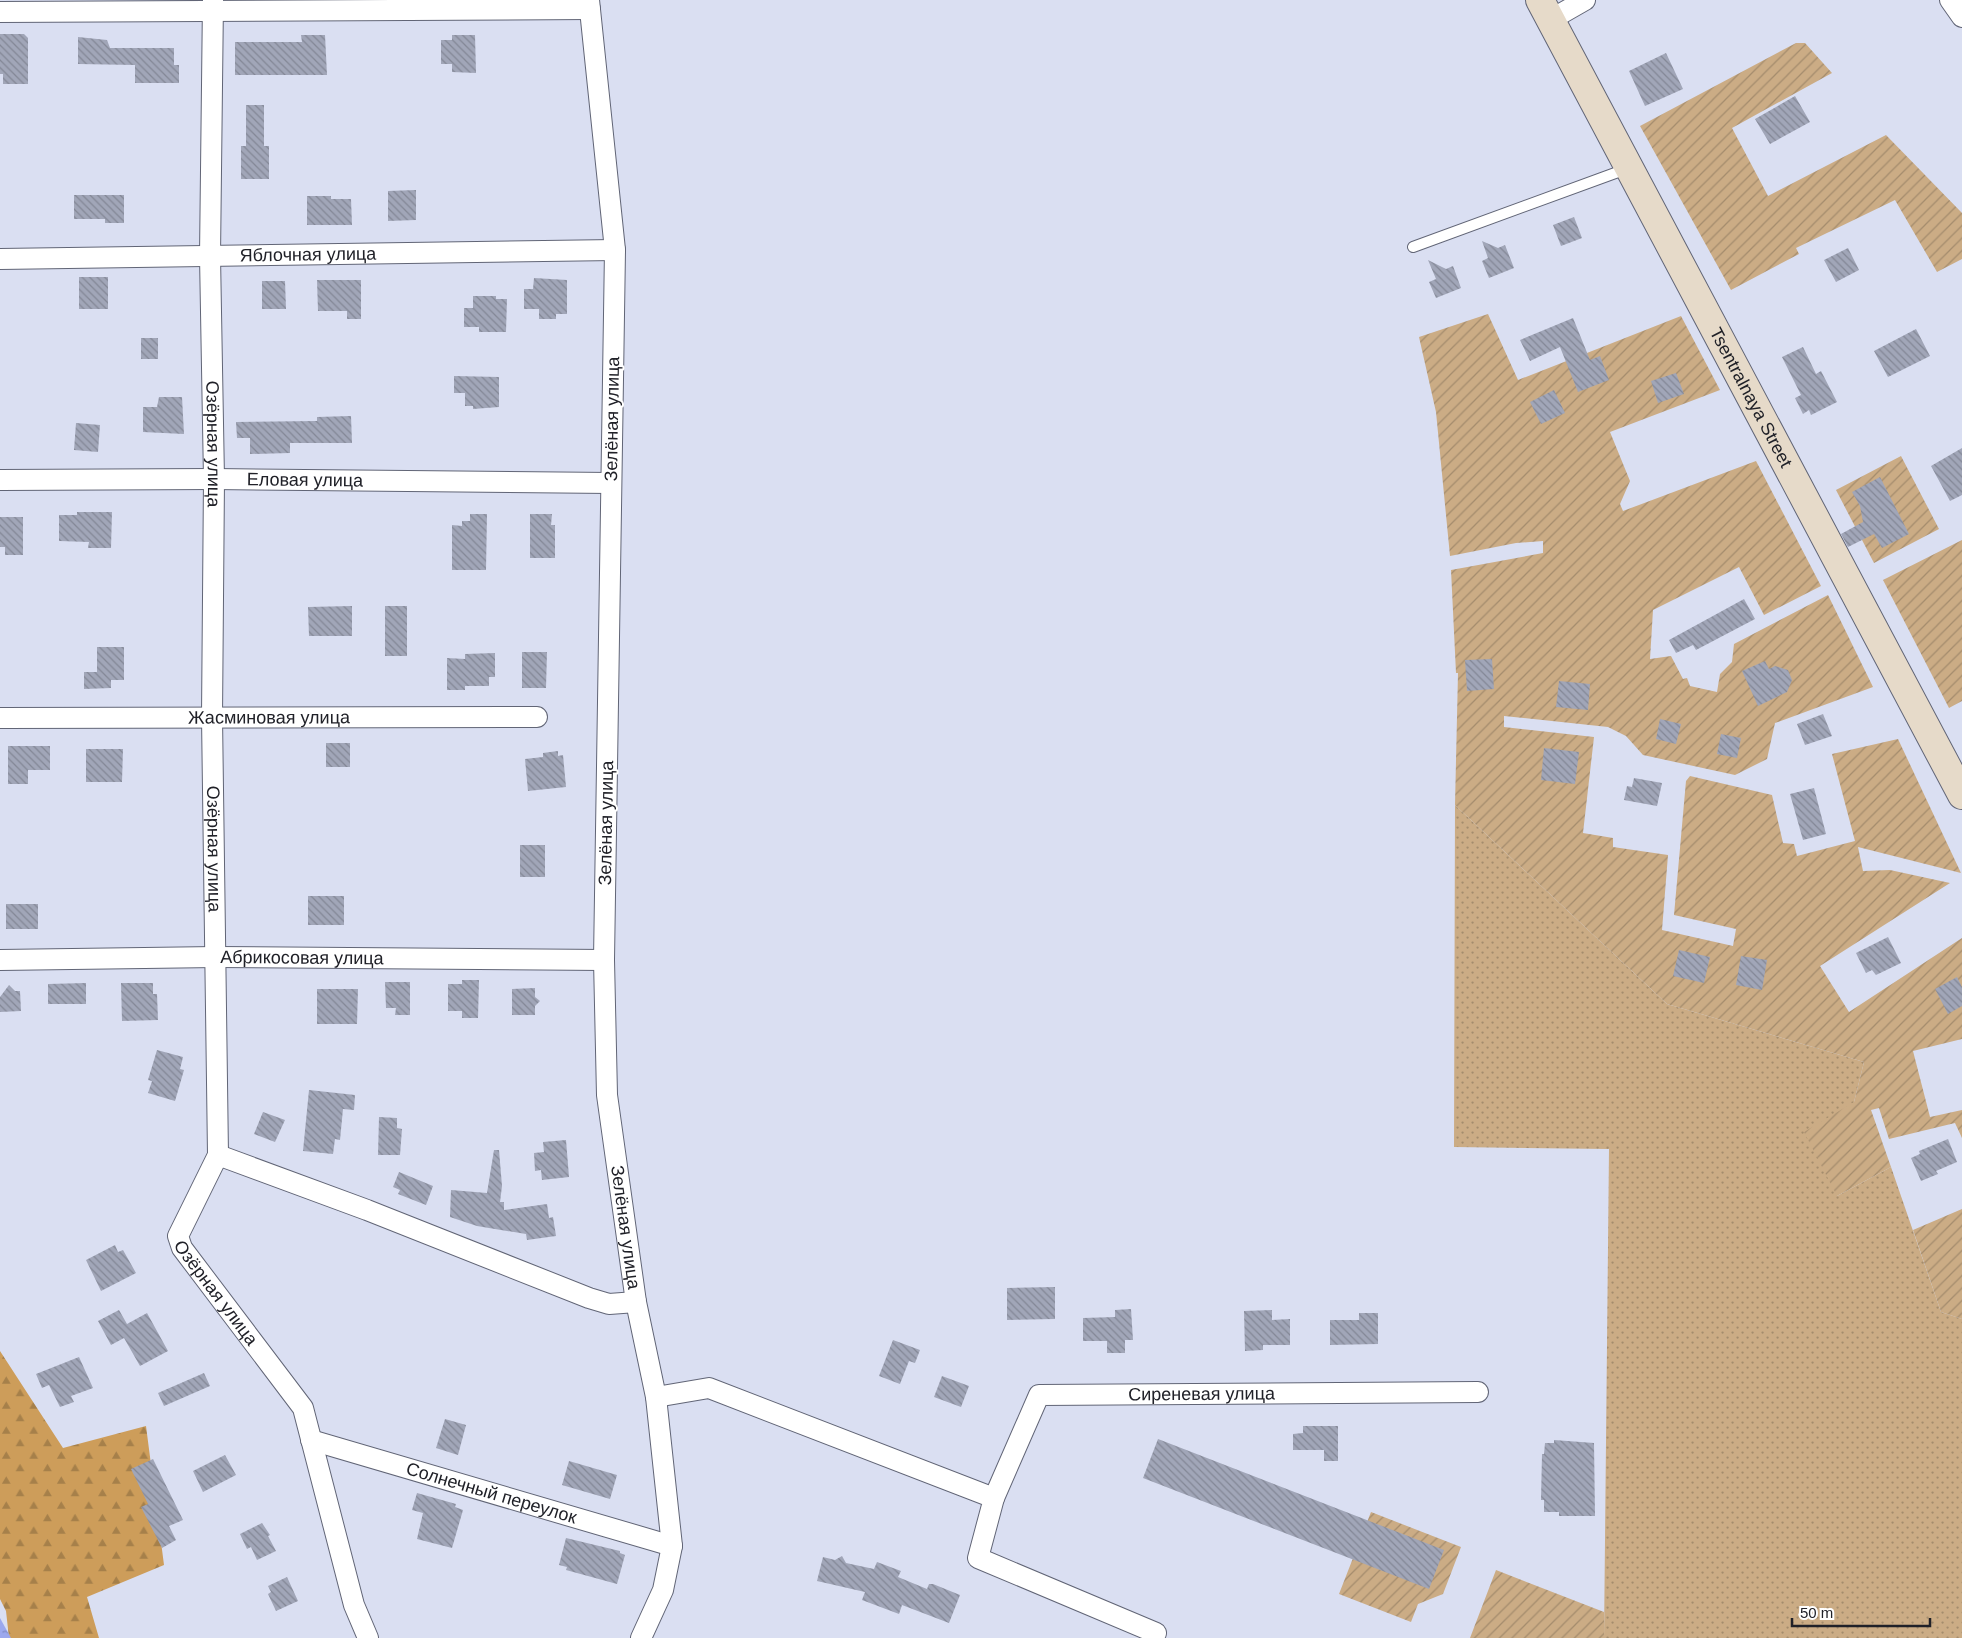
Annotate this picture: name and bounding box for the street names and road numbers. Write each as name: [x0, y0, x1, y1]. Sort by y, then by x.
street label: Яблочная улица: [240, 243, 377, 265]
street label: Tsentralnaya Street: [1706, 324, 1796, 471]
street label: Зелёная улица: [601, 355, 623, 482]
street label: Озёрная улица: [202, 381, 224, 508]
street label: Еловая улица: [247, 469, 364, 491]
street label: Жасминовая улица: [188, 707, 351, 728]
street label: Зелёная улица: [595, 759, 617, 886]
street label: Озёрная улица: [203, 786, 225, 913]
street label: Абрикосовая улица: [220, 947, 385, 968]
street label: Зелёная улица: [607, 1164, 644, 1292]
street label: Озёрная улица: [170, 1238, 262, 1350]
street label: Сиреневая улица: [1128, 1383, 1276, 1404]
street label: Солнечный переулок: [404, 1458, 579, 1527]

